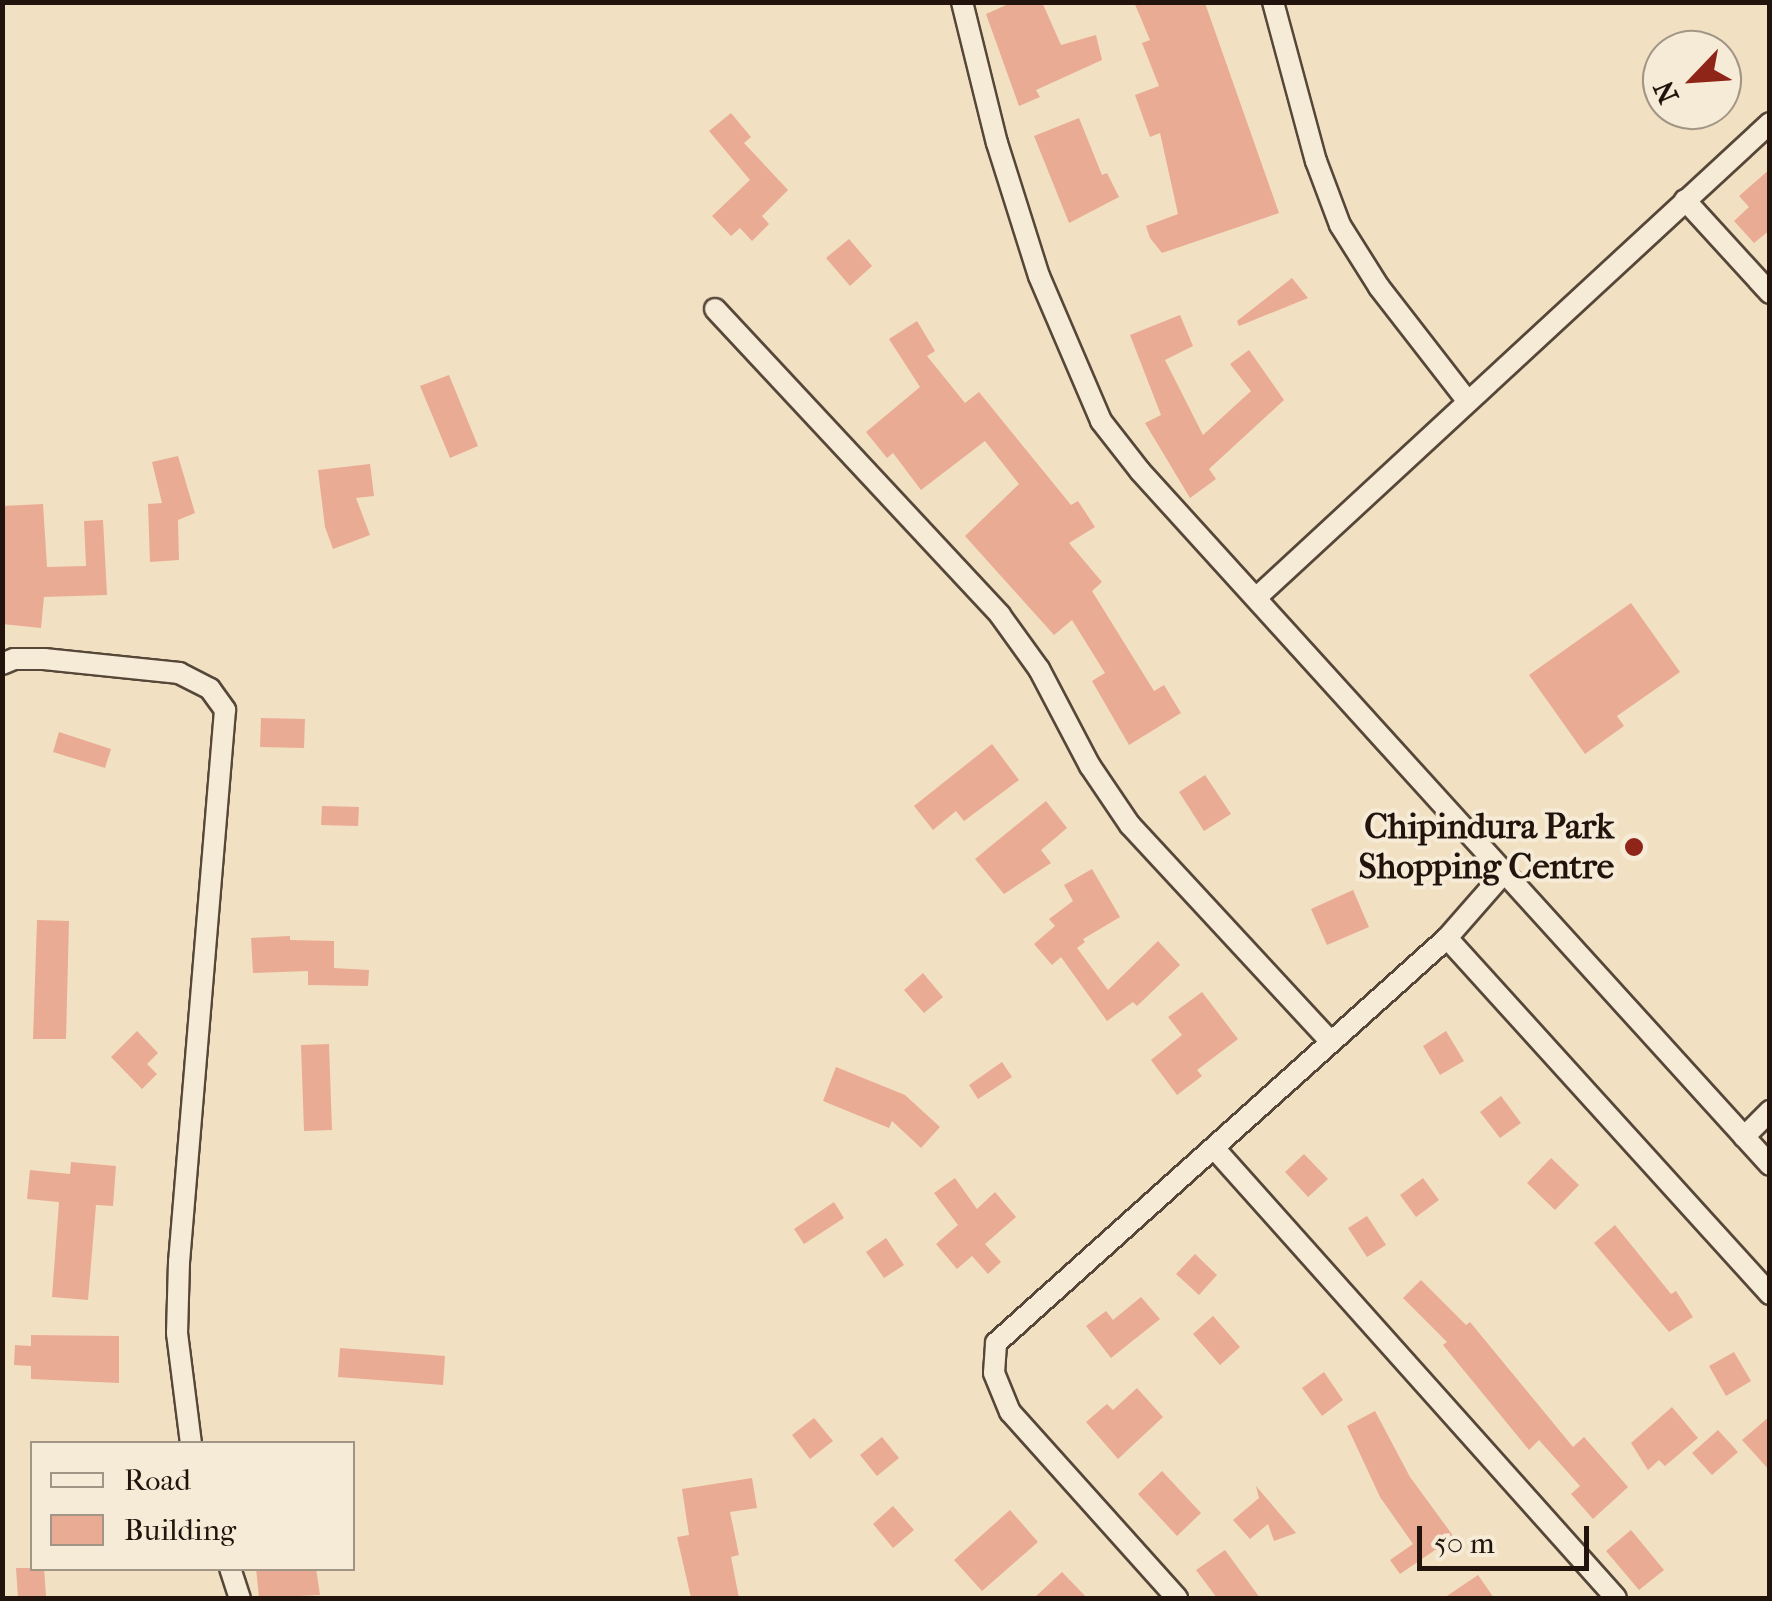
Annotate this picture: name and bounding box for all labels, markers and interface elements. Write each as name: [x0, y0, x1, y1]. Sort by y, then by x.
north arrow: [1642, 30, 1742, 130]
text: N: [1647, 75, 1686, 109]
place label: Chipindura Park Shopping Centre: [1359, 806, 1614, 888]
marker: Chipindura Park Shopping Centre: [1623, 836, 1645, 858]
legend: [30, 1441, 355, 1571]
text: Road: [124, 1463, 191, 1498]
scale bar: [1422, 1506, 1594, 1568]
text: Building: [124, 1513, 236, 1548]
text: 50 m: [1434, 1526, 1495, 1561]

